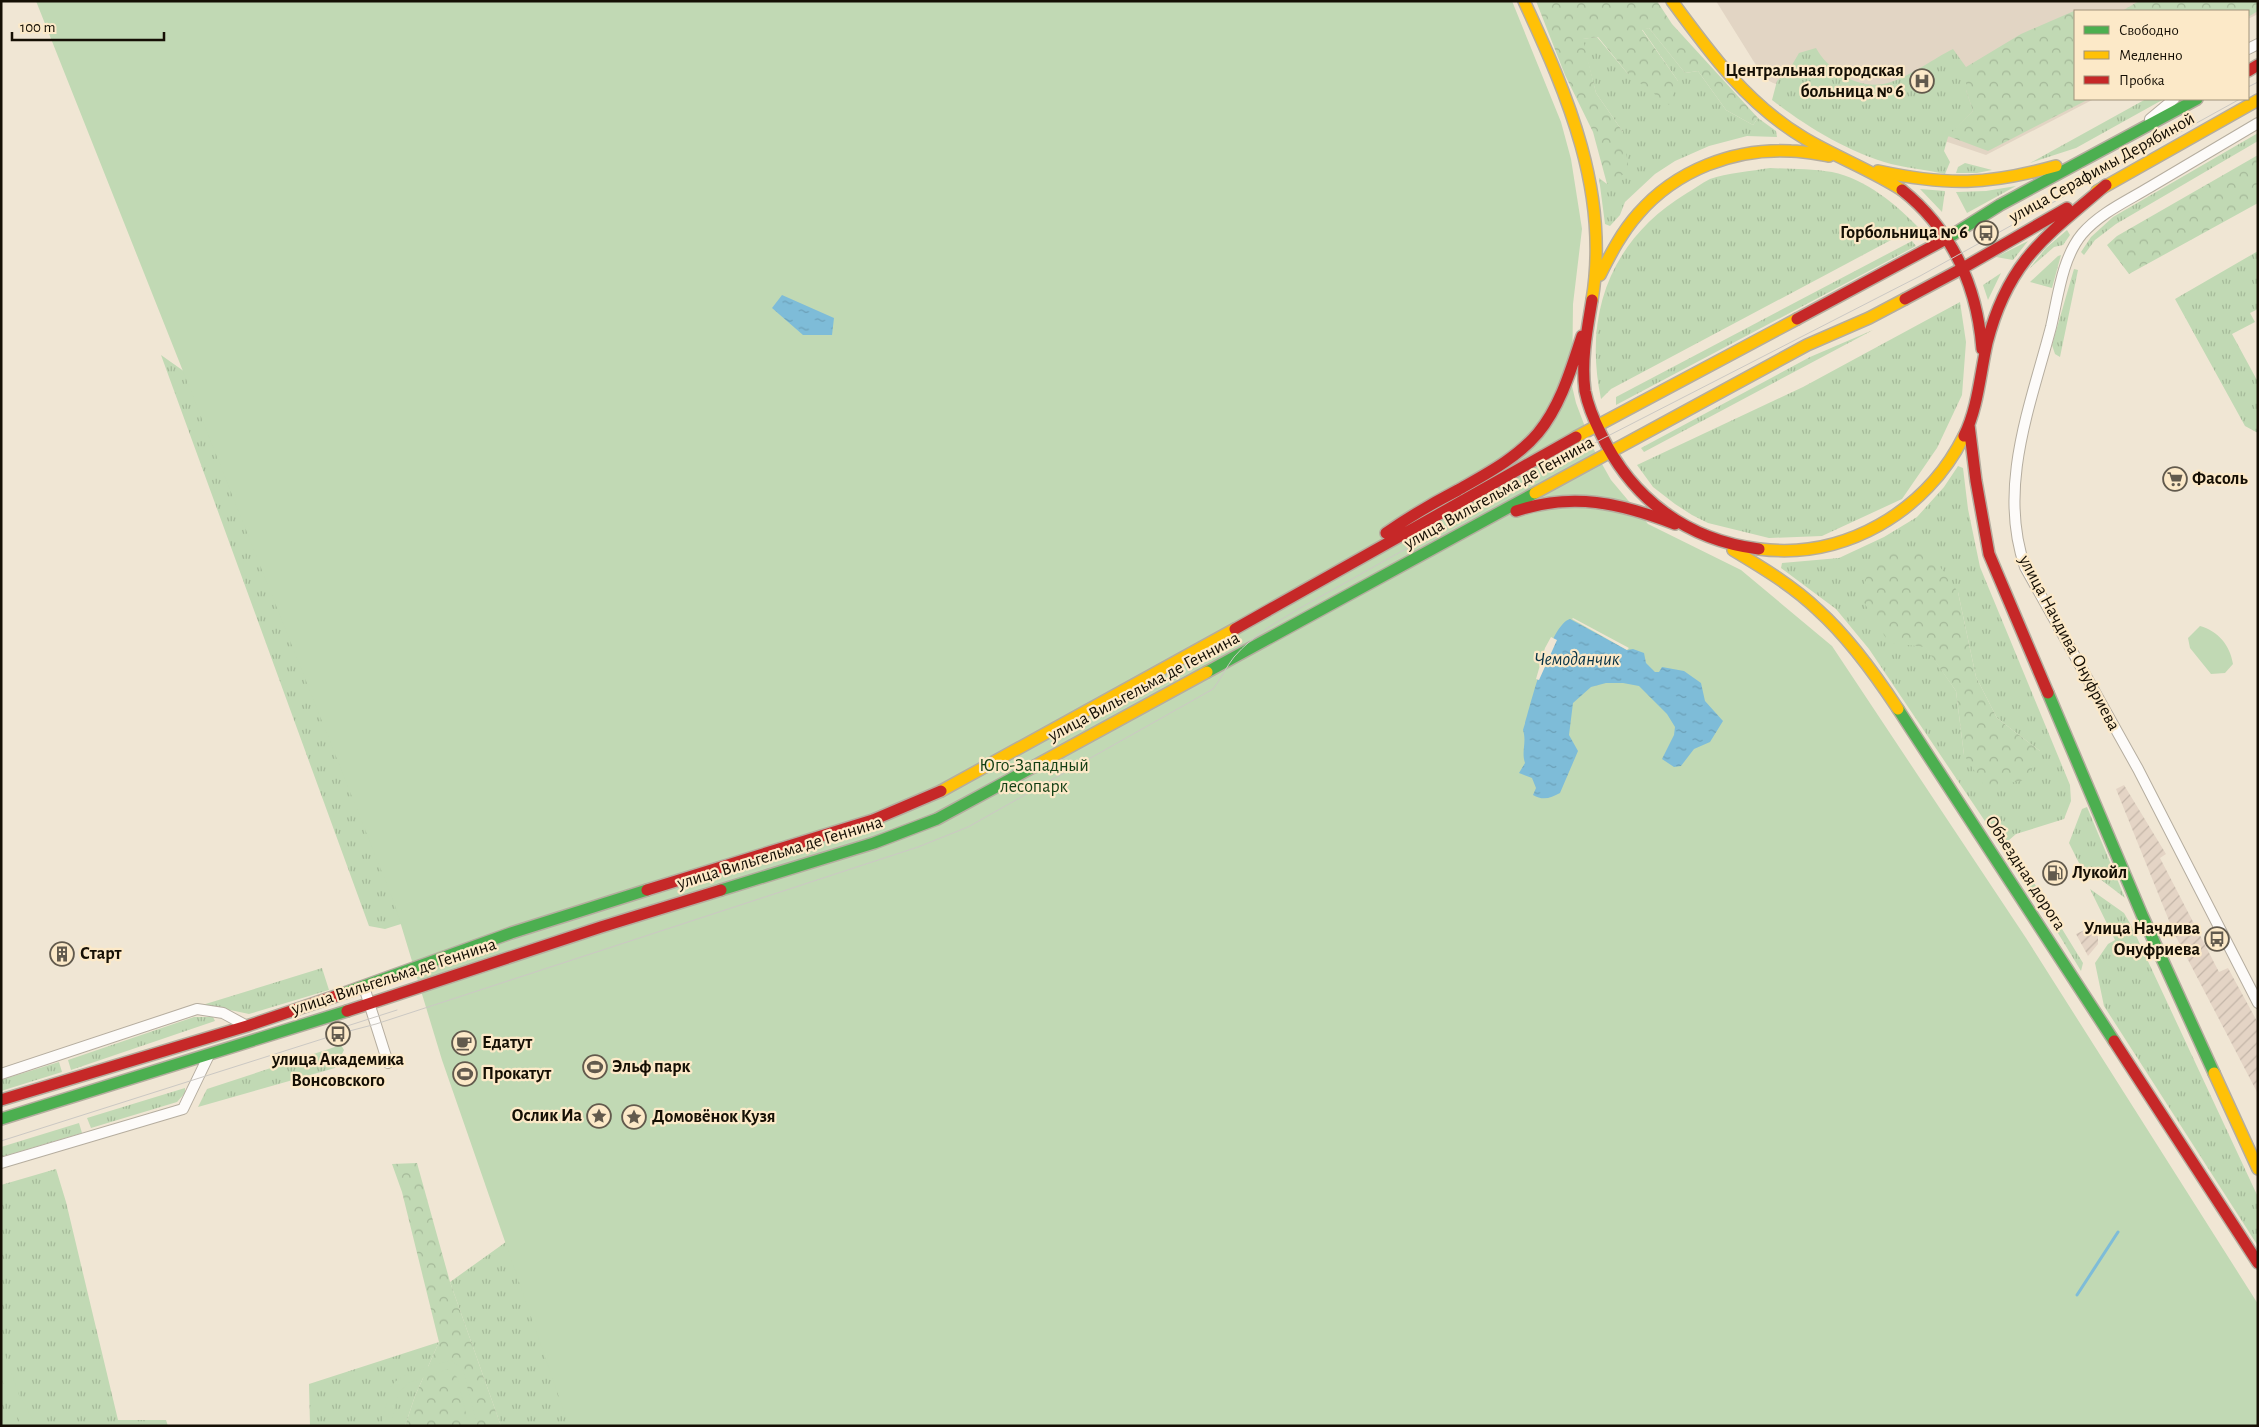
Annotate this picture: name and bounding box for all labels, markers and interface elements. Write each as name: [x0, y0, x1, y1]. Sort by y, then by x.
scale bar: [12, 10, 165, 42]
legend: [2074, 10, 2249, 100]
text: 100 m: [20, 20, 55, 35]
text: Свободно: [2119, 23, 2179, 38]
text: Медленно: [2119, 48, 2183, 63]
place label: Центральная городская больница № 6: [1725, 62, 1904, 101]
hospital icon: Центральная городская больница № 6: [1909, 68, 1935, 94]
text: Пробка: [2119, 73, 2165, 88]
street label: улица Серафимы Дерябиной: [2005, 109, 2198, 227]
bus stop icon: Горбольница № 6: [1973, 220, 1999, 246]
place label: Горбольница № 6: [1840, 224, 1968, 242]
street label: улица Вильгельма де Геннина: [1400, 433, 1597, 553]
supermarket icon: Фасоль: [2162, 466, 2188, 492]
place label: Фасоль: [2192, 470, 2248, 488]
street label: улица Начдива Онуфриева: [2015, 551, 2123, 734]
street label: улица Вильгельма де Геннина: [1044, 629, 1243, 746]
water label: Чемоданчик: [1534, 650, 1620, 669]
park label: Юго-Западный лесопарк: [979, 757, 1089, 796]
street label: Объездная дорога: [1981, 812, 2069, 933]
street label: улица Вильгельма де Геннина: [674, 813, 885, 893]
fuel station icon: Лукойл: [2042, 860, 2068, 886]
place label: Лукойл: [2072, 864, 2127, 882]
place label: Улица Начдива Онуфриева: [2084, 920, 2200, 959]
bus stop icon: Улица Начдива Онуфриева: [2204, 926, 2230, 952]
street label: улица Вильгельма де Геннина: [289, 935, 498, 1019]
building icon: Старт: [49, 941, 75, 967]
place label: Старт: [80, 945, 123, 963]
bus stop icon: улица Академика Вонсовского: [325, 1021, 351, 1047]
cafe icon: Едатут: [451, 1030, 477, 1056]
place label: Едатут: [482, 1034, 533, 1052]
place label: улица Академика Вонсовского: [271, 1051, 405, 1090]
sports icon: Эльф парк: [582, 1054, 608, 1080]
place label: Эльф парк: [612, 1058, 691, 1076]
sports icon: Прокатут: [452, 1061, 478, 1087]
place label: Прокатут: [482, 1065, 552, 1083]
place icon: Ослик Иа: [586, 1103, 612, 1129]
place icon: Домовёнок Кузя: [621, 1104, 647, 1130]
place label: Ослик Иа: [511, 1107, 582, 1125]
place label: Домовёнок Кузя: [652, 1108, 776, 1126]

